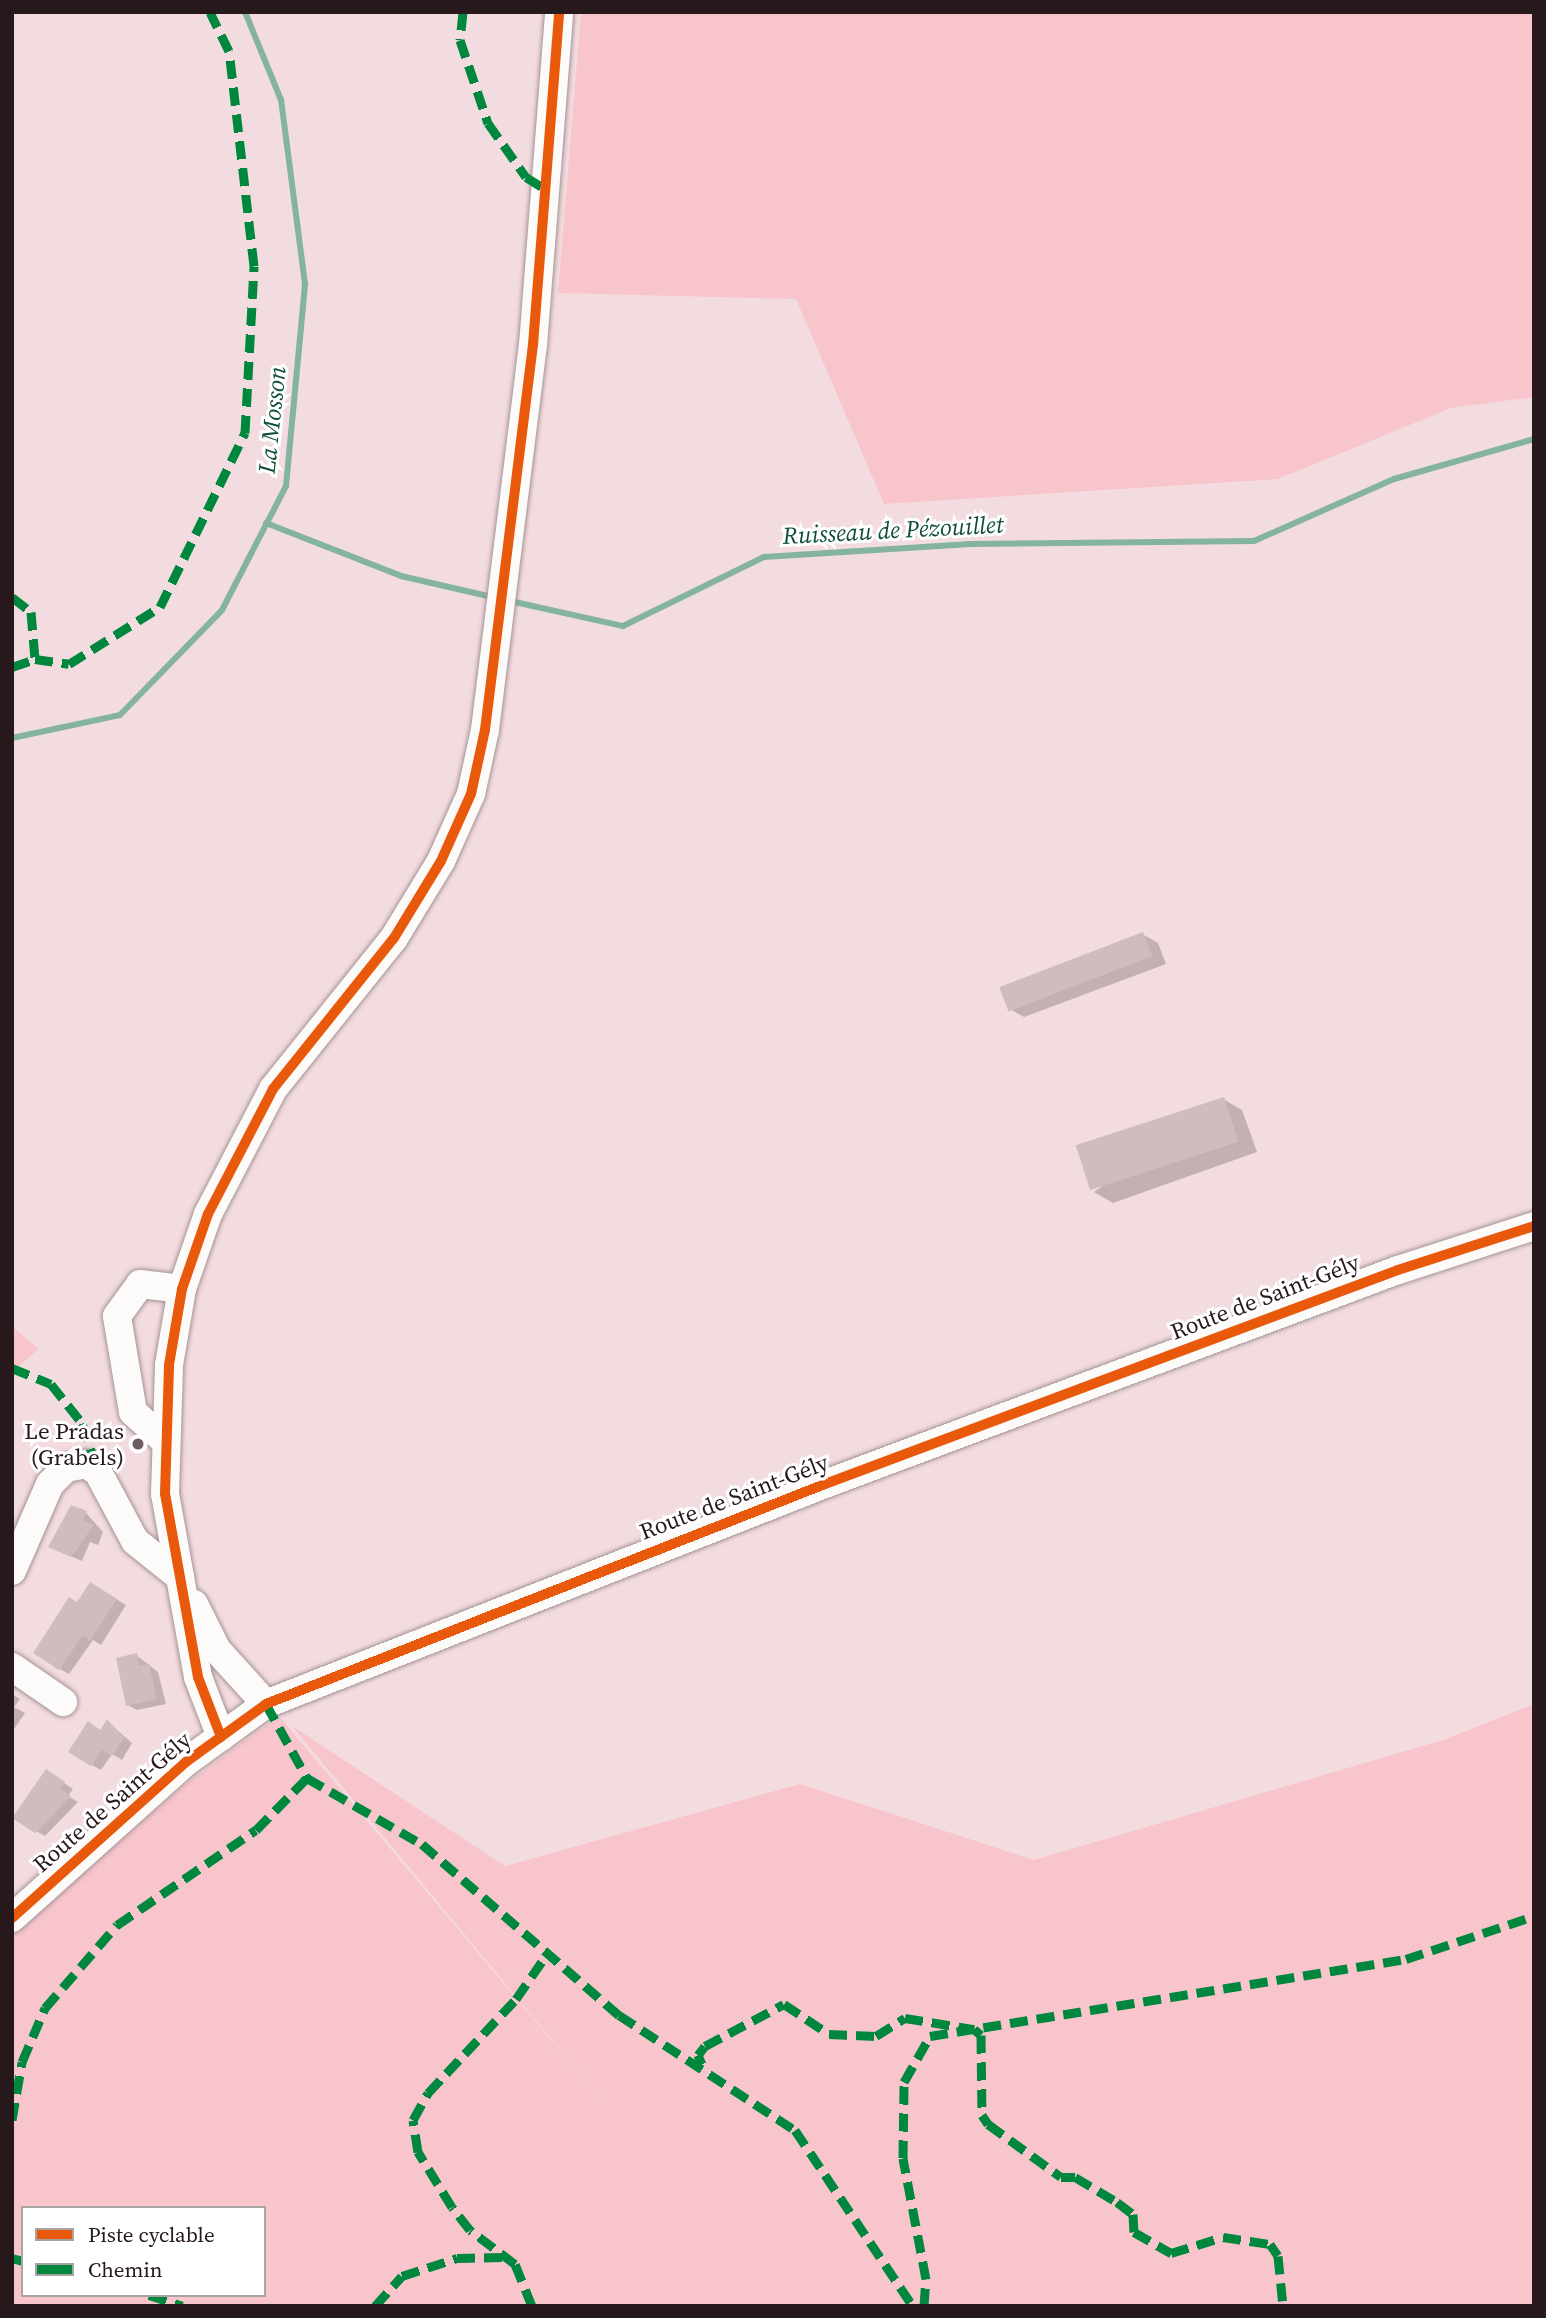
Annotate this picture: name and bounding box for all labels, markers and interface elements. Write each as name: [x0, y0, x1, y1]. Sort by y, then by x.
water label: La Mosson: [252, 365, 292, 475]
water label: Ruisseau de Pézouillet: [782, 510, 1004, 550]
street label: Route de Saint-Gély: [1167, 1248, 1363, 1346]
place label: Le Pradas (Grabels): [24, 1417, 124, 1471]
marker: Le Pradas (Grabels): [130, 1436, 146, 1452]
street label: Route de Saint-Gély: [636, 1448, 832, 1546]
street label: Route de Saint-Gély: [28, 1726, 196, 1878]
legend: [21, 2206, 266, 2297]
text: Piste cyclable: [88, 2220, 215, 2249]
text: Chemin: [88, 2255, 163, 2284]

